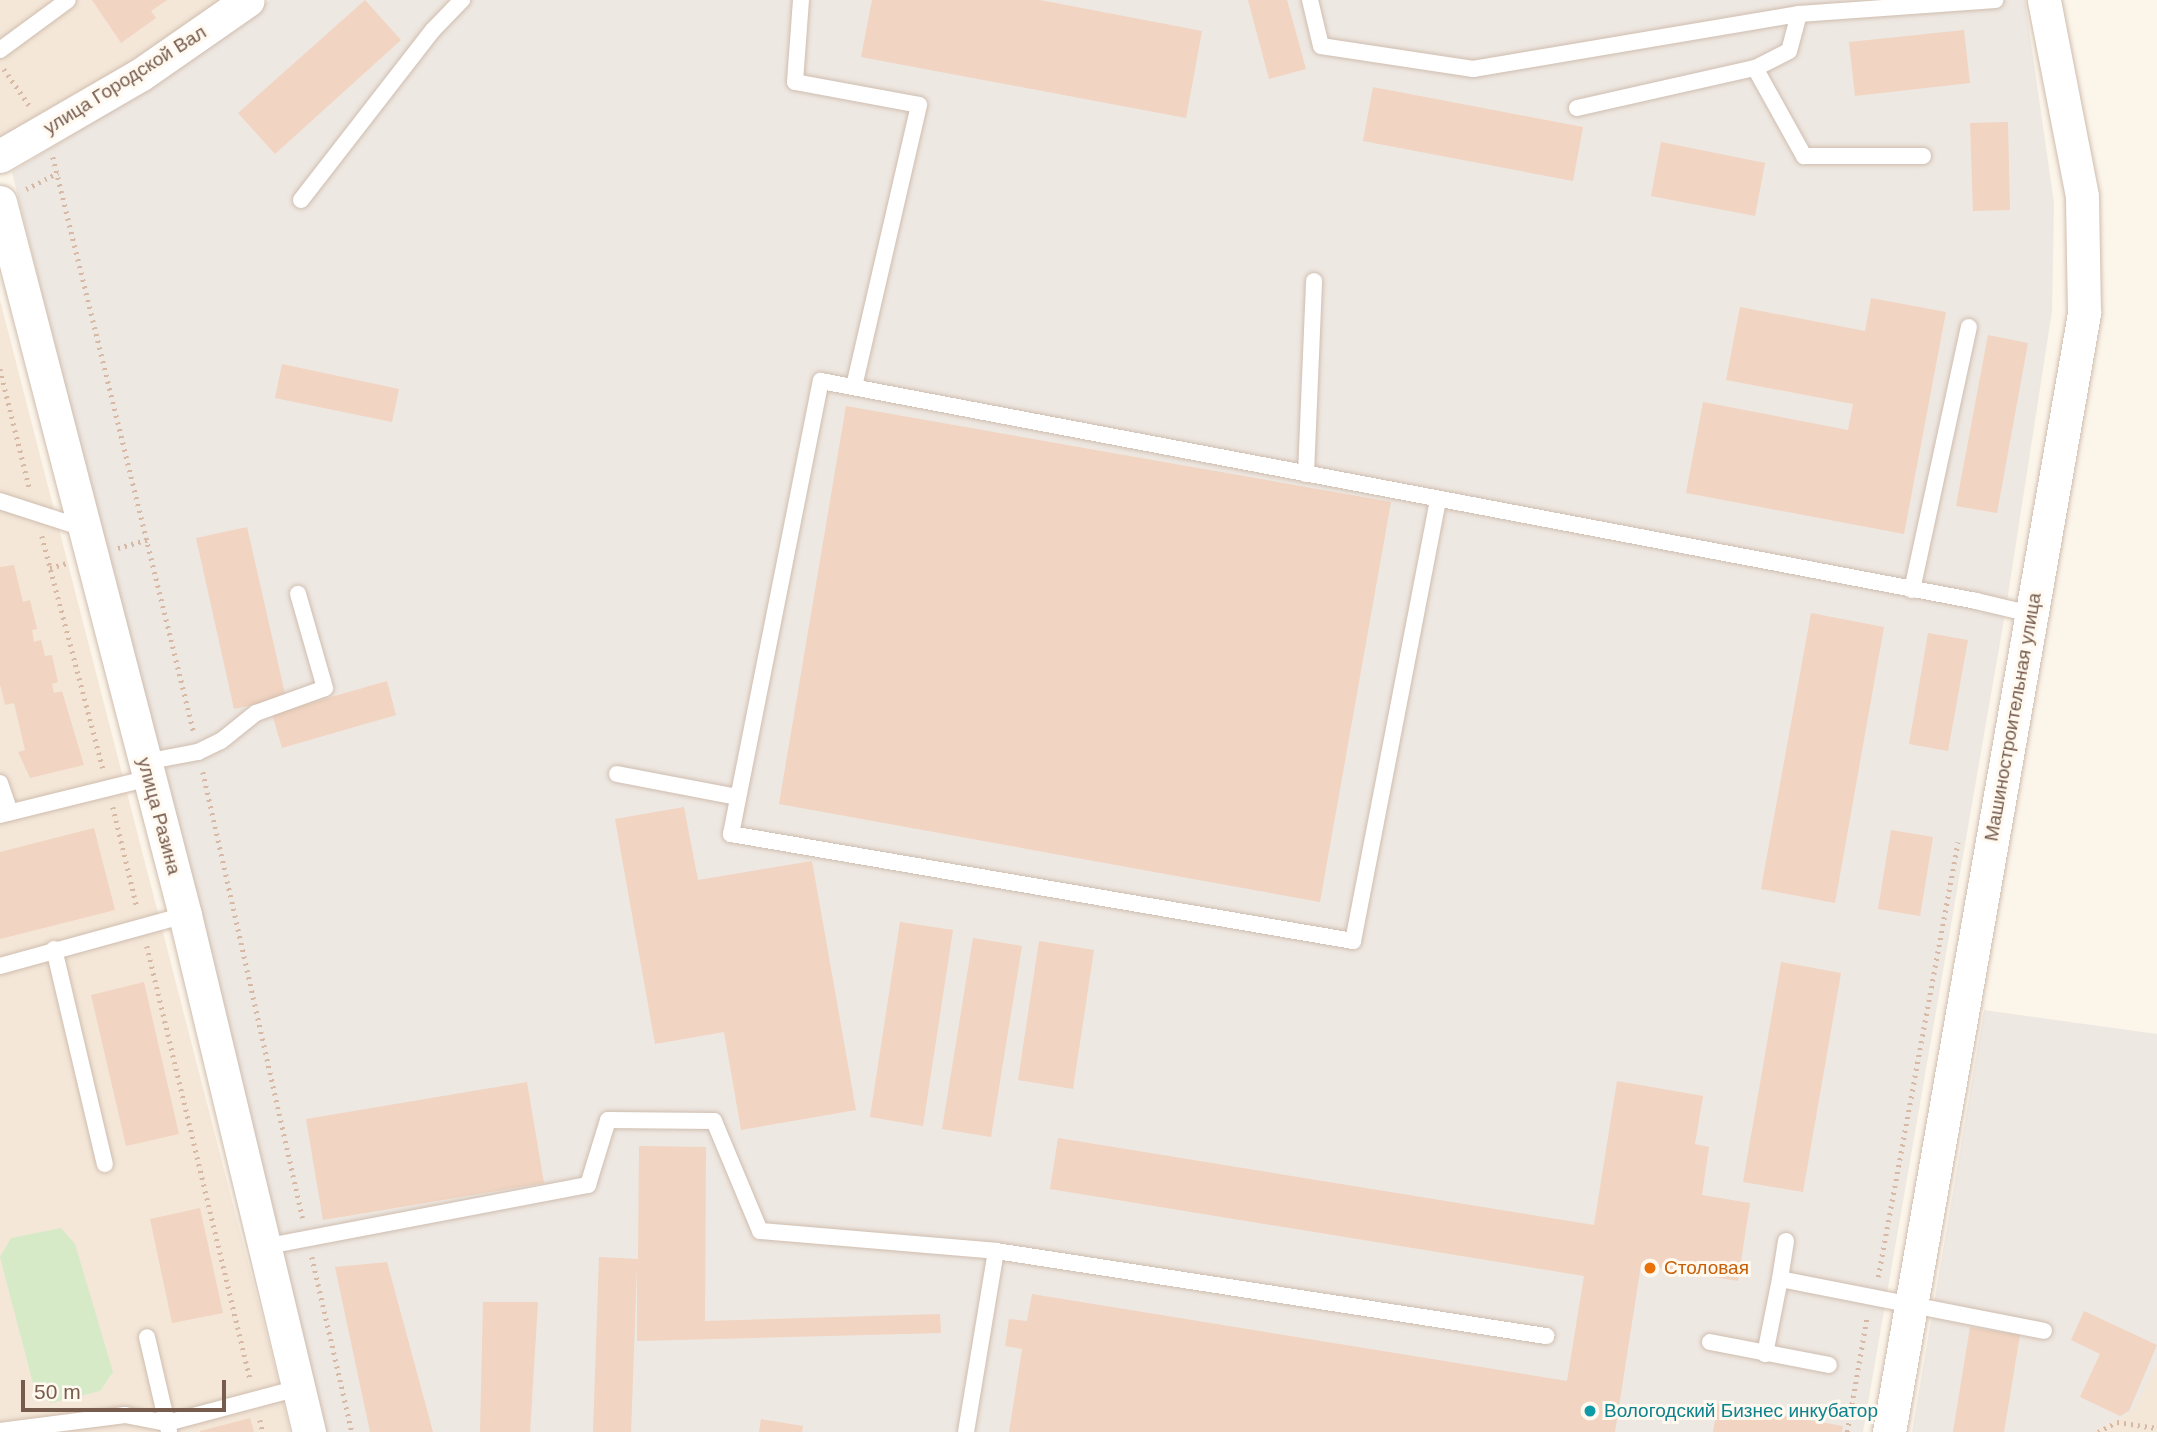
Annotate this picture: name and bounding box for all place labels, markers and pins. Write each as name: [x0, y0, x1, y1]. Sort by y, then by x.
place label: Столовая: [1664, 1257, 1749, 1279]
marker: Столовая: [1642, 1260, 1658, 1276]
place label: Вологодский Бизнес инкубатор: [1604, 1400, 1878, 1422]
marker: Вологодский Бизнес инкубатор: [1582, 1403, 1598, 1419]

